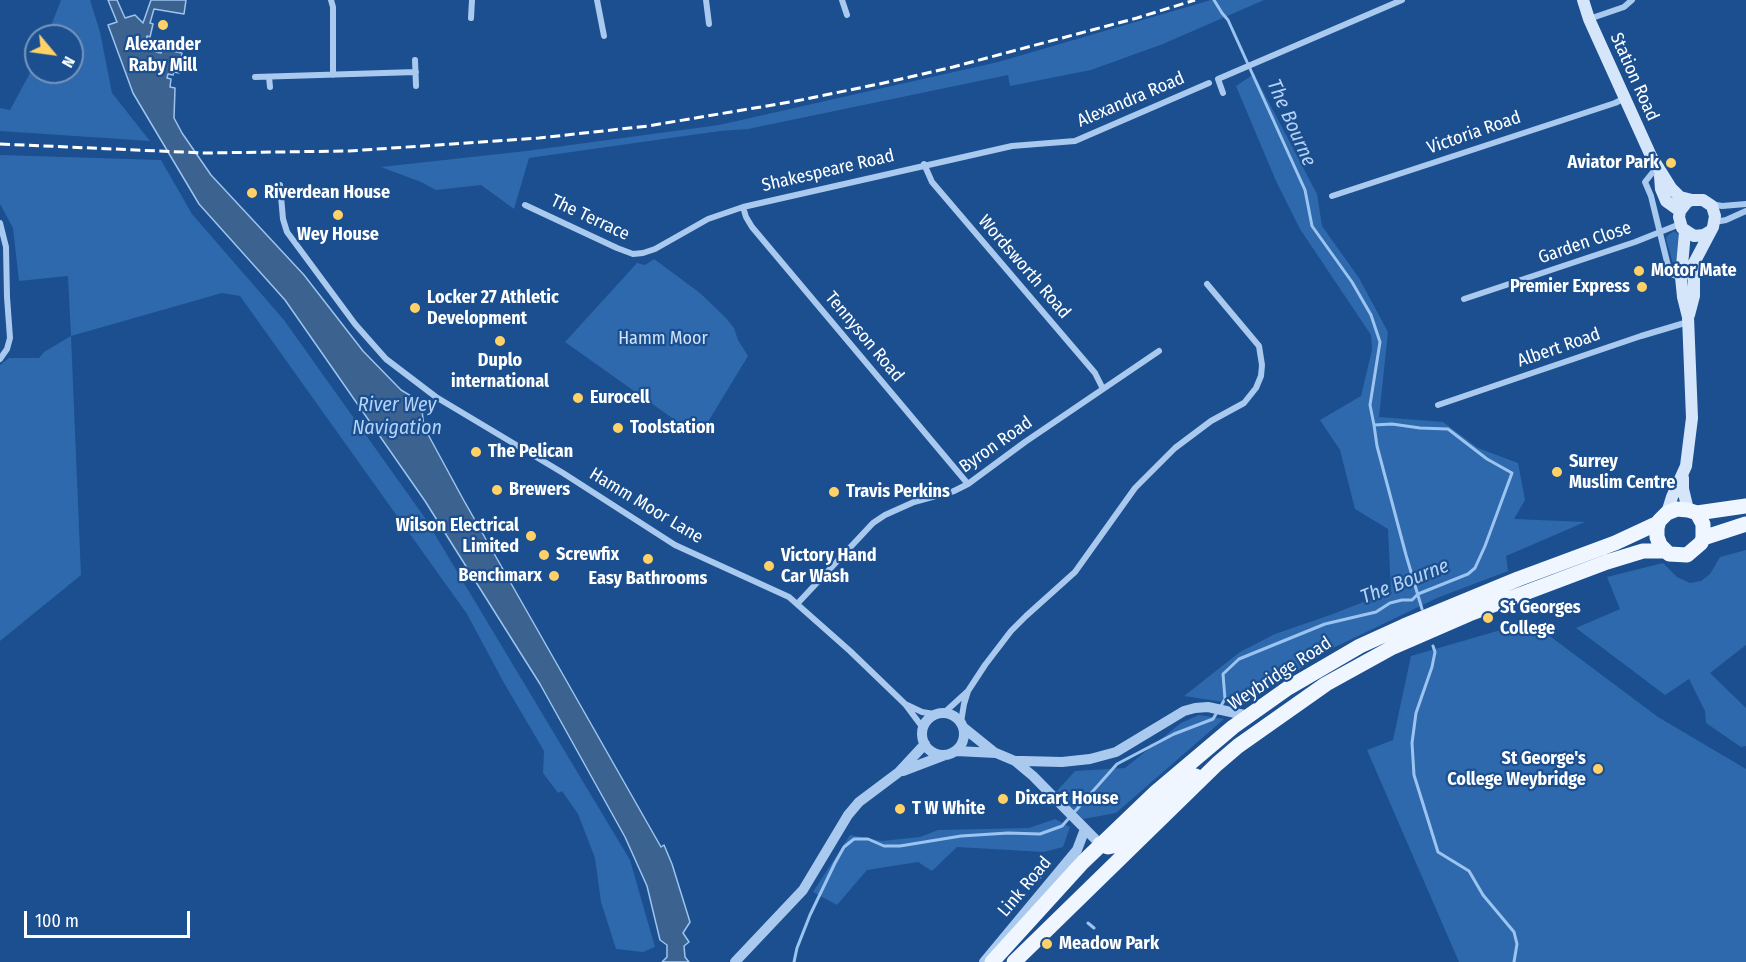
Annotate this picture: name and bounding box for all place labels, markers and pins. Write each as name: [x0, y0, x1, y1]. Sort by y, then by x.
marker: Alexander Raby Mill: [156, 18, 170, 32]
place label: Alexander Raby Mill: [125, 34, 201, 76]
place label: Aviator Park: [1568, 152, 1659, 174]
marker: Aviator Park: [1664, 156, 1678, 170]
place label: Riverdean House: [264, 182, 390, 204]
marker: Riverdean House: [245, 186, 259, 200]
marker: Wey House: [331, 208, 345, 222]
place label: Wey House: [297, 224, 379, 246]
place label: Motor Mate: [1651, 260, 1737, 282]
marker: Motor Mate: [1632, 264, 1646, 278]
place label: Premier Express: [1510, 276, 1630, 298]
marker: Premier Express: [1635, 280, 1649, 294]
place label: Locker 27 Athletic Development: [427, 287, 559, 330]
marker: Locker 27 Athletic Development: [408, 301, 422, 315]
marker: Duplo international: [493, 334, 507, 348]
place label: Duplo international: [451, 350, 549, 392]
place label: Eurocell: [590, 387, 650, 409]
marker: Eurocell: [571, 391, 585, 405]
place label: Toolstation: [630, 417, 715, 439]
marker: Toolstation: [611, 421, 625, 435]
place label: The Pelican: [488, 441, 573, 463]
marker: The Pelican: [469, 445, 483, 459]
place label: Surrey Muslim Centre: [1569, 451, 1675, 494]
marker: Surrey Muslim Centre: [1550, 465, 1564, 479]
place label: Brewers: [509, 479, 570, 501]
place label: Travis Perkins: [846, 481, 950, 503]
marker: Brewers: [490, 483, 504, 497]
marker: Travis Perkins: [827, 485, 841, 499]
place label: Wilson Electrical Limited: [396, 515, 519, 558]
marker: Wilson Electrical Limited: [524, 529, 538, 543]
place label: Screwfix: [556, 544, 619, 566]
place label: Victory Hand Car Wash: [781, 545, 877, 588]
marker: Screwfix: [537, 548, 551, 562]
marker: Easy Bathrooms: [641, 552, 655, 566]
marker: Victory Hand Car Wash: [762, 559, 776, 573]
place label: Benchmarx: [458, 565, 542, 587]
place label: Easy Bathrooms: [589, 568, 707, 590]
marker: Benchmarx: [547, 569, 561, 583]
place label: St Georges College: [1500, 597, 1581, 640]
marker: St Georges College: [1481, 611, 1495, 625]
place label: St George's College Weybridge: [1447, 748, 1586, 790]
marker: St George's College Weybridge: [1591, 762, 1605, 776]
place label: Dixcart House: [1015, 788, 1119, 810]
marker: Dixcart House: [996, 792, 1010, 806]
place label: T W White: [912, 798, 985, 820]
marker: T W White: [893, 802, 907, 816]
place label: Meadow Park: [1059, 933, 1159, 955]
marker: Meadow Park: [1040, 937, 1054, 951]

